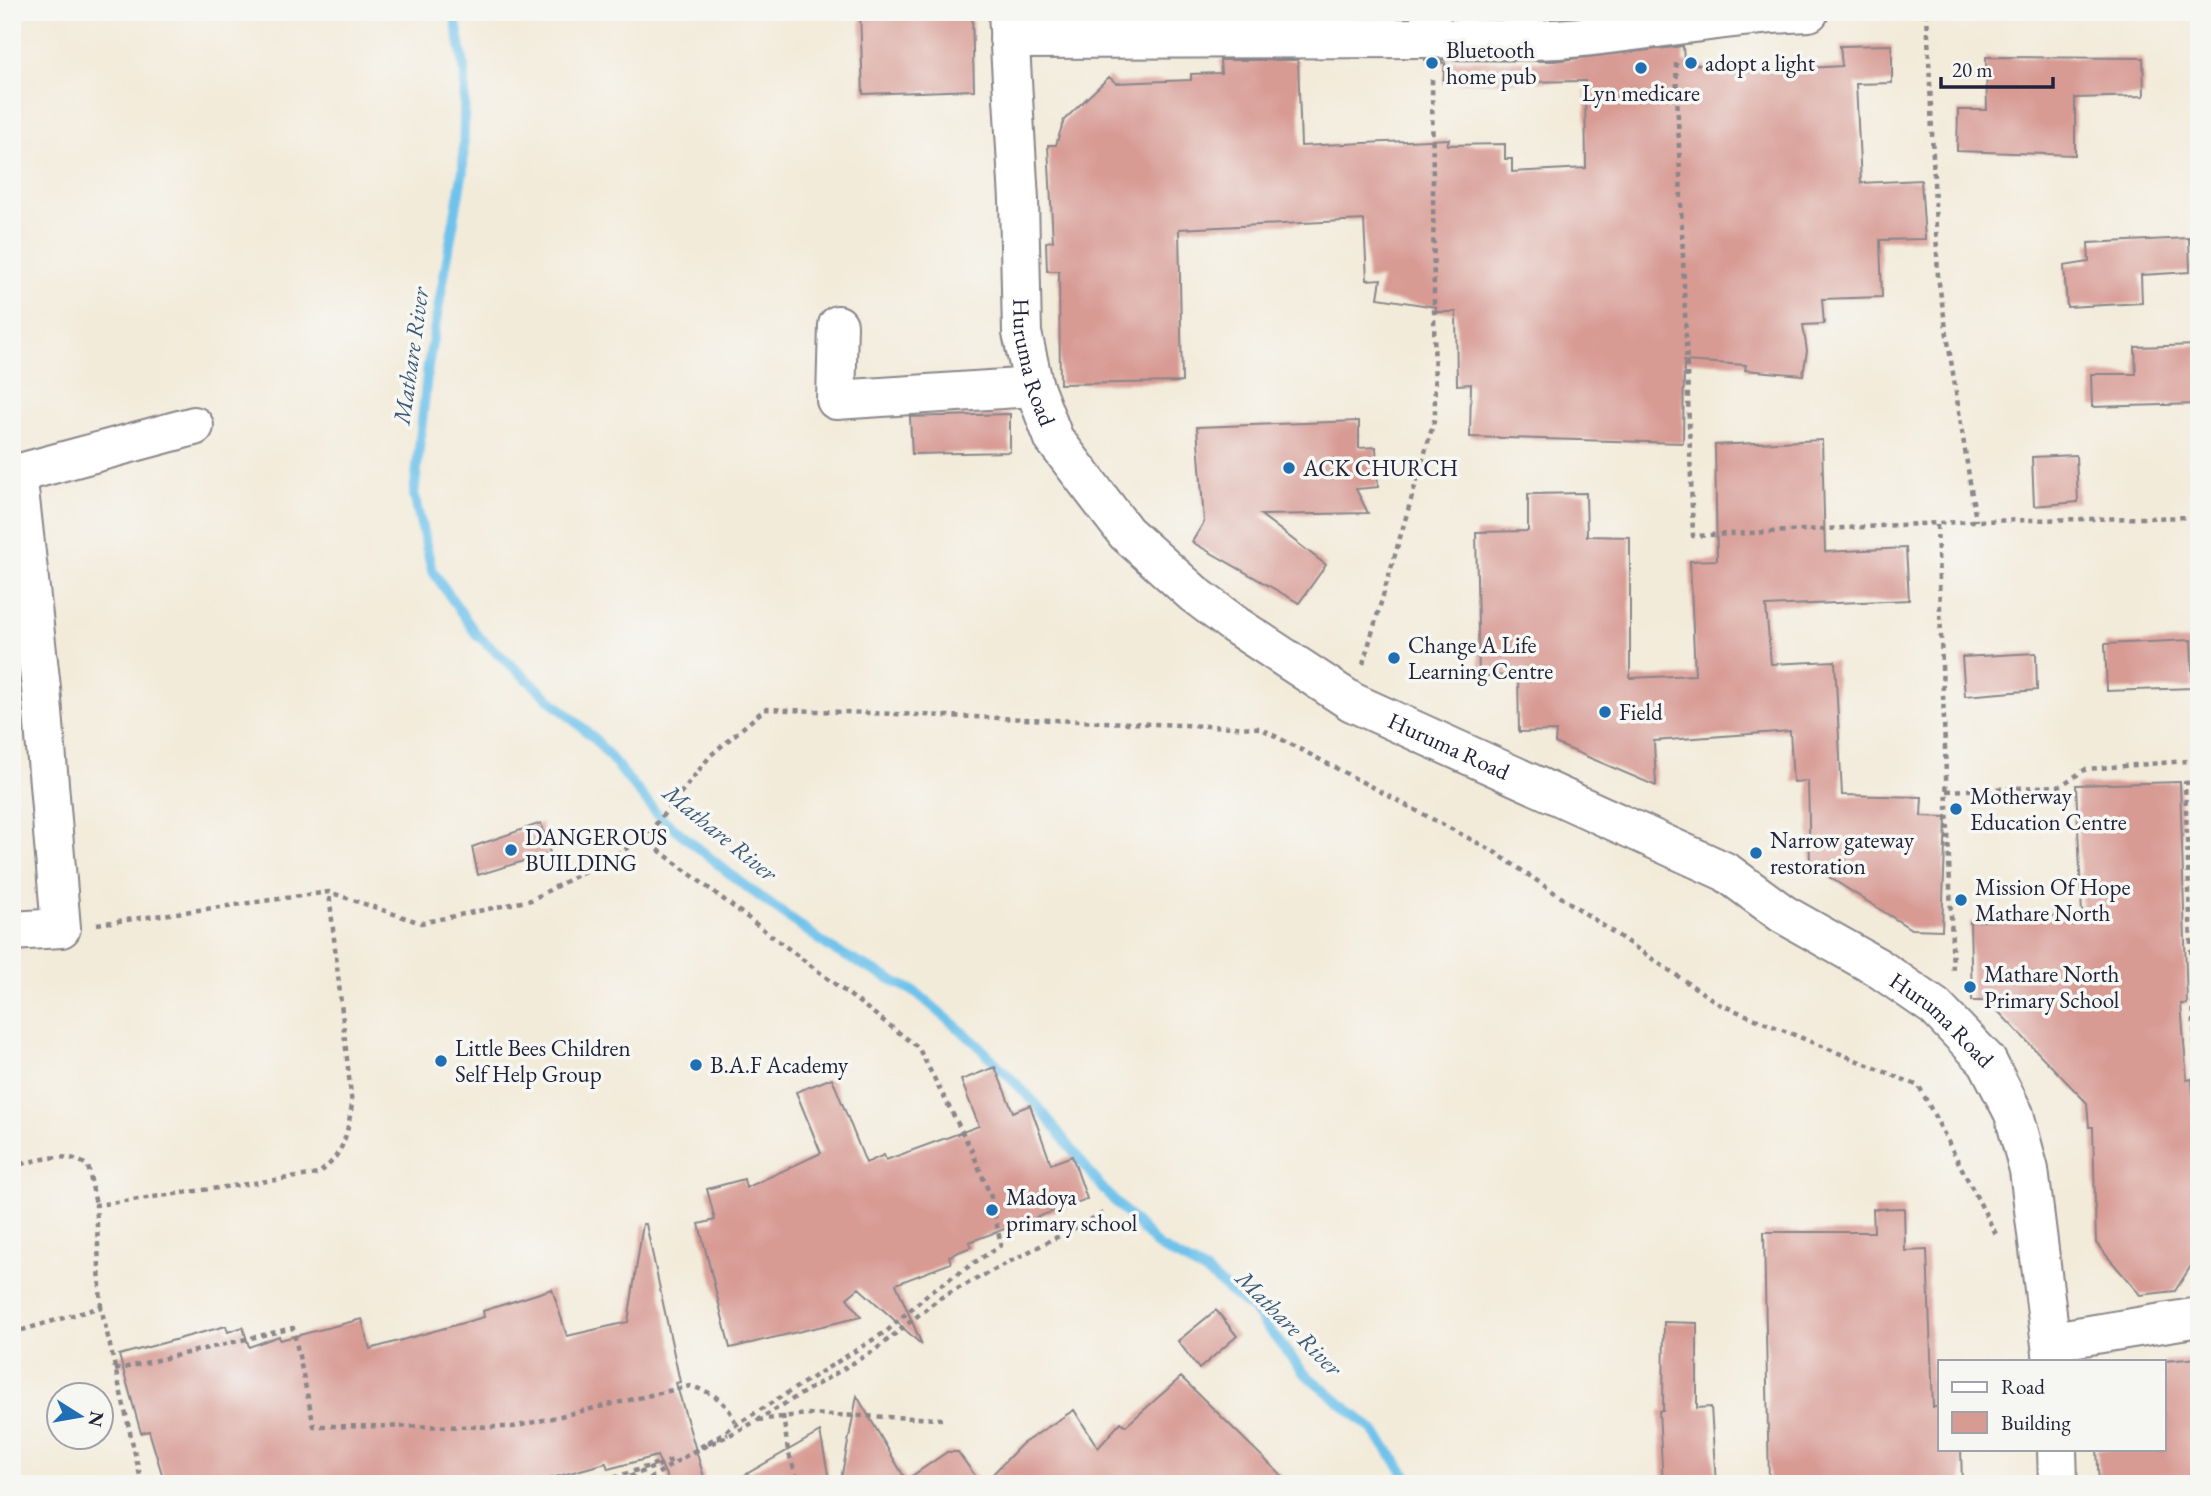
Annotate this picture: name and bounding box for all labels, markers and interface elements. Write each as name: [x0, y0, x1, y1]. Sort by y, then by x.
place label: Bluetooth home pub: [1446, 35, 1537, 91]
scale bar: [1941, 46, 2054, 90]
place label: adopt a light: [1705, 48, 1816, 78]
marker: Bluetooth home pub: [1424, 55, 1440, 71]
marker: adopt a light: [1683, 55, 1699, 71]
text: 20 m: [1952, 56, 1993, 83]
marker: Lyn medicare: [1633, 60, 1649, 76]
place label: Lyn medicare: [1582, 78, 1700, 108]
water label: Mathare River: [385, 284, 436, 428]
street label: Huruma Road: [1006, 298, 1063, 431]
place label: ACK CHURCH: [1302, 453, 1458, 483]
marker: ACK CHURCH: [1281, 460, 1297, 476]
place label: Change A Life Learning Centre: [1408, 630, 1553, 686]
marker: Change A Life Learning Centre: [1386, 650, 1402, 666]
place label: Field: [1619, 697, 1663, 727]
marker: Field: [1597, 704, 1613, 720]
street label: Huruma Road: [1383, 705, 1515, 787]
water label: Mathare River: [655, 776, 785, 889]
place label: Motherway Education Centre: [1970, 781, 2127, 837]
marker: Motherway Education Centre: [1948, 801, 1964, 817]
place label: DANGEROUS BUILDING: [525, 822, 667, 878]
place label: Narrow gateway restoration: [1770, 825, 1915, 881]
marker: DANGEROUS BUILDING: [503, 842, 519, 858]
marker: Narrow gateway restoration: [1748, 845, 1764, 861]
place label: Mission Of Hope Mathare North: [1975, 872, 2130, 928]
marker: Mission Of Hope Mathare North: [1953, 892, 1969, 908]
place label: Mathare North Primary School: [1984, 959, 2120, 1015]
street label: Huruma Road: [1884, 965, 2001, 1074]
marker: Mathare North Primary School: [1962, 979, 1978, 995]
place label: Little Bees Children Self Help Group: [455, 1033, 631, 1089]
place label: B.A.F Academy: [710, 1050, 849, 1080]
marker: Little Bees Children Self Help Group: [433, 1053, 449, 1069]
marker: B.A.F Academy: [688, 1057, 704, 1073]
place label: Madoya primary school: [1006, 1182, 1138, 1238]
marker: Madoya primary school: [984, 1202, 1000, 1218]
water label: Mathare River: [1228, 1262, 1350, 1384]
legend: [1938, 1360, 2166, 1450]
text: Road: [2001, 1373, 2045, 1400]
north arrow: [46, 1380, 116, 1450]
text: N: [82, 1409, 110, 1430]
text: Building: [2001, 1409, 2071, 1436]

